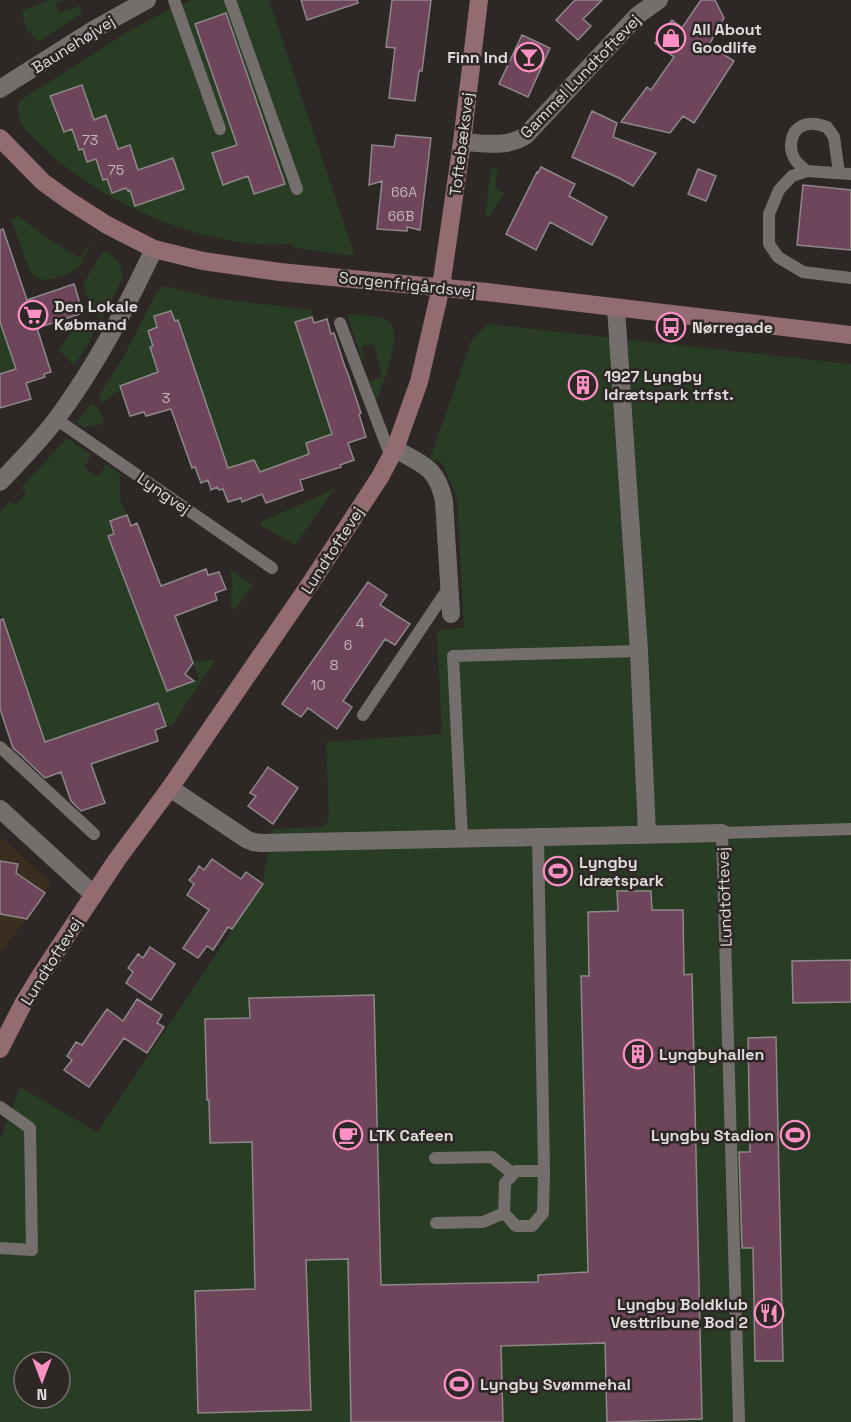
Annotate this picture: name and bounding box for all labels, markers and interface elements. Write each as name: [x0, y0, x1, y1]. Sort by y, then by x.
street label: Gammel Lundtoftevej: [516, 10, 645, 143]
street label: Baunehøjvej: [28, 11, 119, 78]
place label: All About Goodlife: [692, 19, 762, 58]
shop icon: All About Goodlife: [655, 22, 687, 54]
bar icon: Finn Ind: [513, 41, 545, 73]
place label: Finn Ind: [447, 47, 508, 68]
street label: Toftebæksvej: [445, 91, 478, 197]
house number: 73: [82, 131, 98, 149]
house number: 75: [108, 161, 124, 179]
house number: 66A: [391, 183, 417, 201]
house number: 66B: [388, 207, 414, 225]
street label: Sorgenfrigårdsvej: [338, 267, 476, 302]
place label: Den Lokale Købmand: [54, 296, 138, 335]
supermarket icon: Den Lokale Købmand: [17, 299, 49, 331]
bus stop icon: Nørregade: [655, 311, 687, 343]
place label: Nørregade: [692, 317, 773, 338]
place label: 1927 Lyngby Idrætspark trfst.: [604, 366, 734, 405]
building icon: 1927 Lyngby Idrætspark trfst.: [567, 369, 599, 401]
house number: 3: [162, 389, 170, 407]
street label: Lyngvej: [133, 468, 194, 519]
street label: Lundtoftevej: [296, 503, 368, 598]
house number: 4: [356, 614, 365, 632]
house number: 6: [344, 636, 352, 654]
house number: 8: [330, 656, 339, 674]
house number: 10: [311, 676, 325, 694]
street label: Lundtoftevej: [712, 847, 737, 947]
place label: Lyngby Idrætspark: [579, 852, 664, 891]
sports icon: Lyngby Idrætspark: [542, 855, 574, 887]
street label: Lundtoftevej: [16, 913, 87, 1009]
building icon: Lyngbyhallen: [622, 1038, 654, 1070]
place label: Lyngbyhallen: [659, 1044, 764, 1065]
cafe icon: LTK Cafeen: [332, 1119, 364, 1151]
sports icon: Lyngby Stadion: [779, 1119, 811, 1151]
place label: LTK Cafeen: [369, 1125, 454, 1146]
place label: Lyngby Stadion: [651, 1125, 774, 1146]
place label: Lyngby Boldklub Vesttribune Bod 2: [610, 1294, 748, 1333]
restaurant icon: Lyngby Boldklub Vesttribune Bod 2: [753, 1297, 785, 1329]
north arrow: [12, 1350, 72, 1410]
sports icon: Lyngby Svømmehal: [443, 1368, 475, 1400]
place label: Lyngby Svømmehal: [480, 1374, 631, 1395]
text: N: [37, 1384, 47, 1405]

